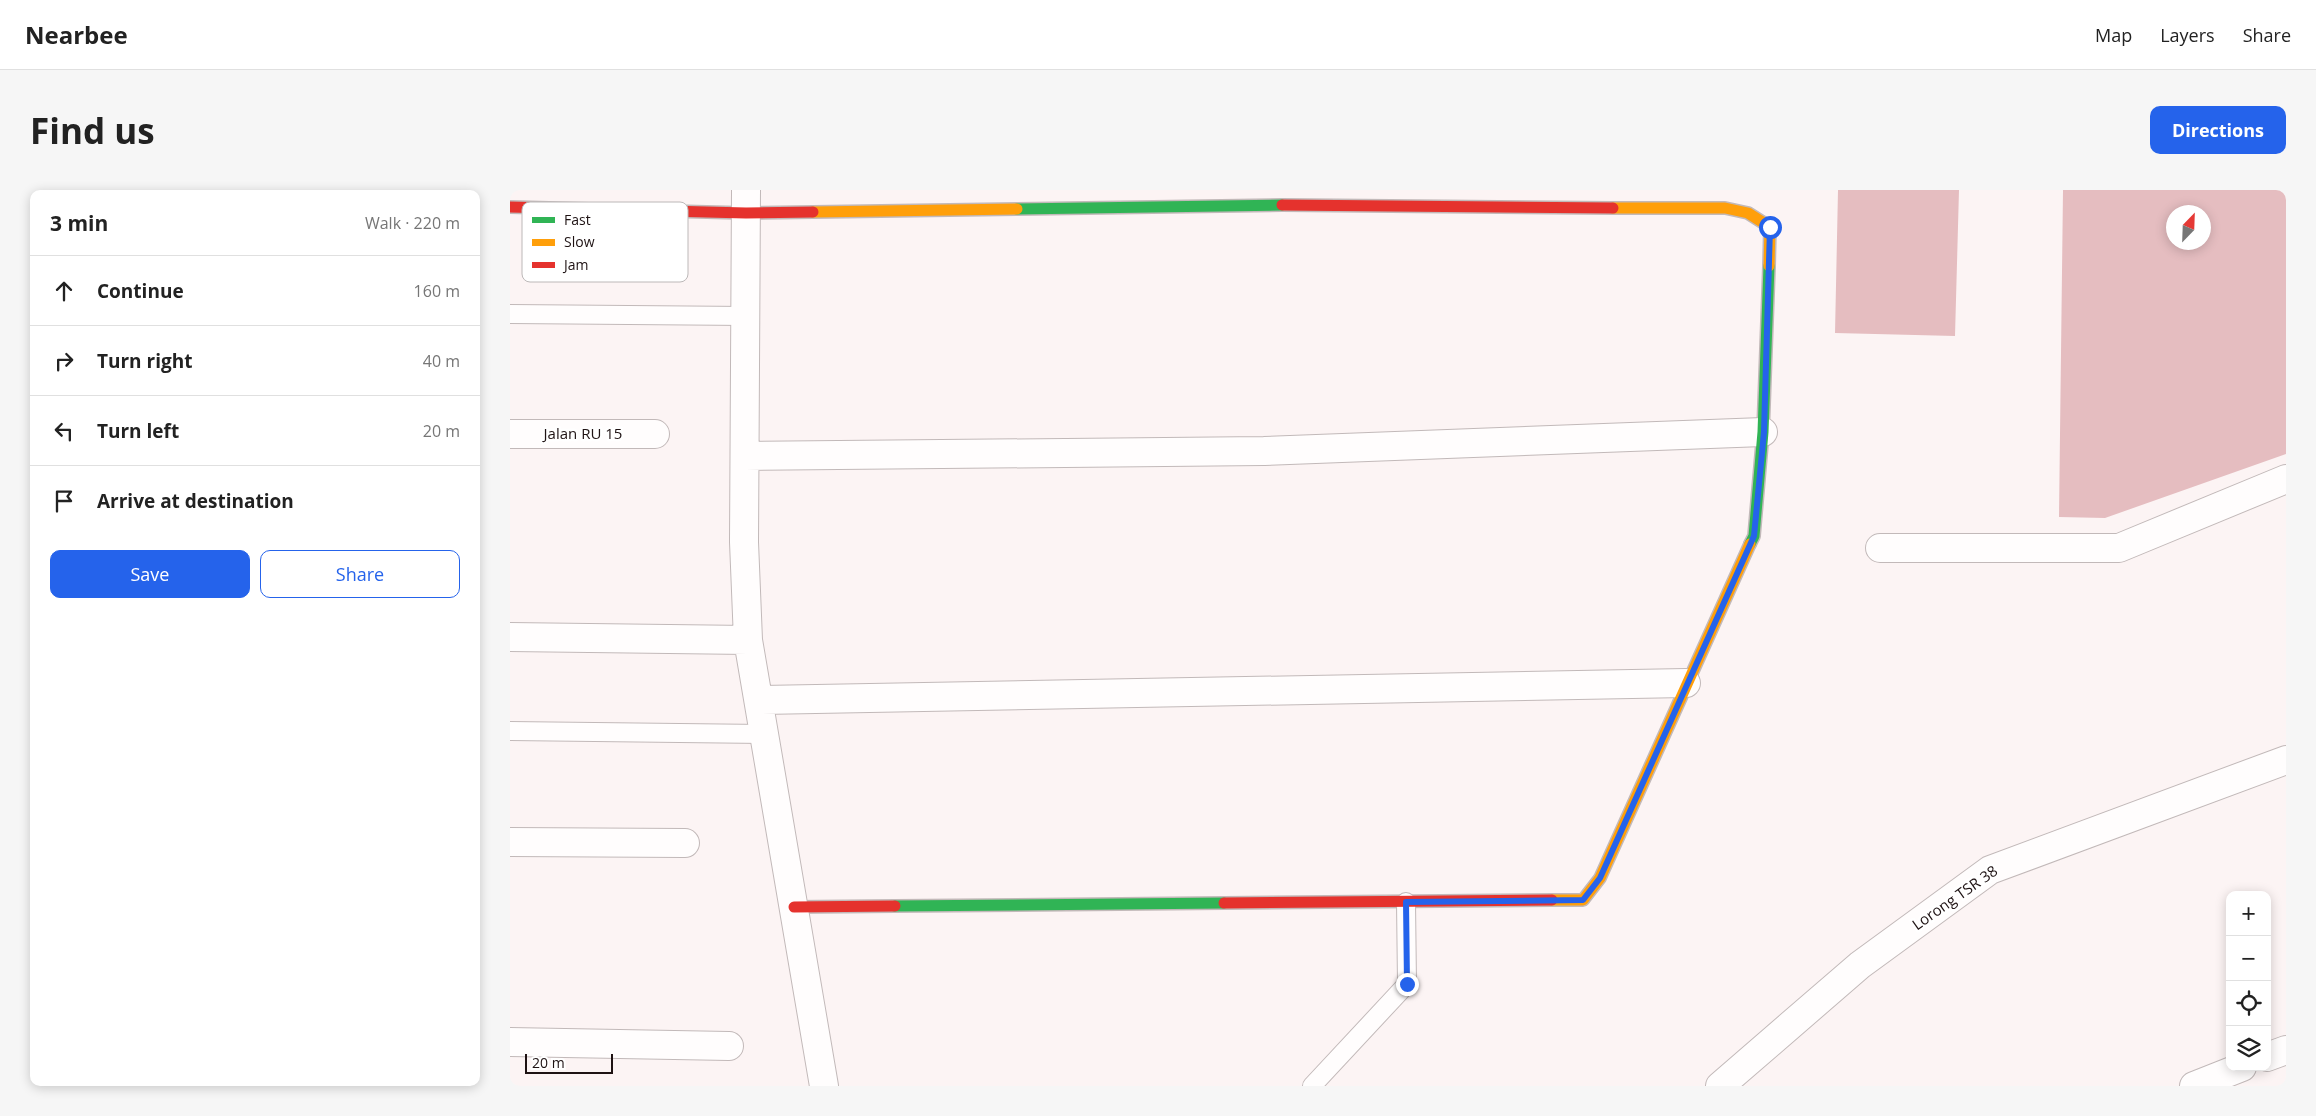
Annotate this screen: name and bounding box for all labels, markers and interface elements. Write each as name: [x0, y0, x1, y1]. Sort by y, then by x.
text: Nearbee: [25, 18, 128, 51]
text: Map: [2095, 23, 2132, 47]
text: Layers: [2160, 23, 2215, 47]
text: Share: [2243, 23, 2291, 47]
button: Directions: [2150, 106, 2286, 154]
text: Find us: [30, 107, 155, 154]
legend: [522, 202, 688, 282]
north arrow: [2166, 205, 2211, 250]
text: 3 min: [50, 209, 108, 237]
text: Fast: [564, 210, 591, 229]
text: Walk · 220 m: [365, 212, 460, 234]
route start: [1759, 216, 1782, 239]
text: Slow: [564, 232, 595, 251]
text: Jam: [562, 255, 589, 274]
icon: ahead: [50, 277, 78, 305]
text: Continue: [97, 278, 184, 304]
text: 160 m: [414, 280, 460, 302]
icon: right: [50, 347, 78, 375]
text: Turn right: [97, 348, 192, 374]
text: 40 m: [423, 350, 460, 372]
icon: left: [50, 417, 78, 445]
text: Turn left: [97, 418, 179, 444]
text: 20 m: [423, 420, 460, 442]
street label: Jalan RU 15: [542, 423, 622, 443]
icon: arrive: [50, 487, 78, 515]
text: Arrive at destination: [97, 488, 294, 514]
button: Save: [50, 550, 250, 598]
button: Share: [260, 550, 460, 598]
street label: Lorong TSR 38: [1908, 860, 2001, 934]
map controls: [2226, 891, 2271, 1071]
button: +: [2226, 891, 2271, 936]
button: −: [2226, 936, 2271, 981]
route end: [1396, 973, 1419, 996]
button: locate: [2226, 981, 2271, 1026]
button: layers: [2226, 1026, 2271, 1071]
scale bar: [525, 1051, 612, 1074]
text: 20 m: [532, 1053, 565, 1072]

